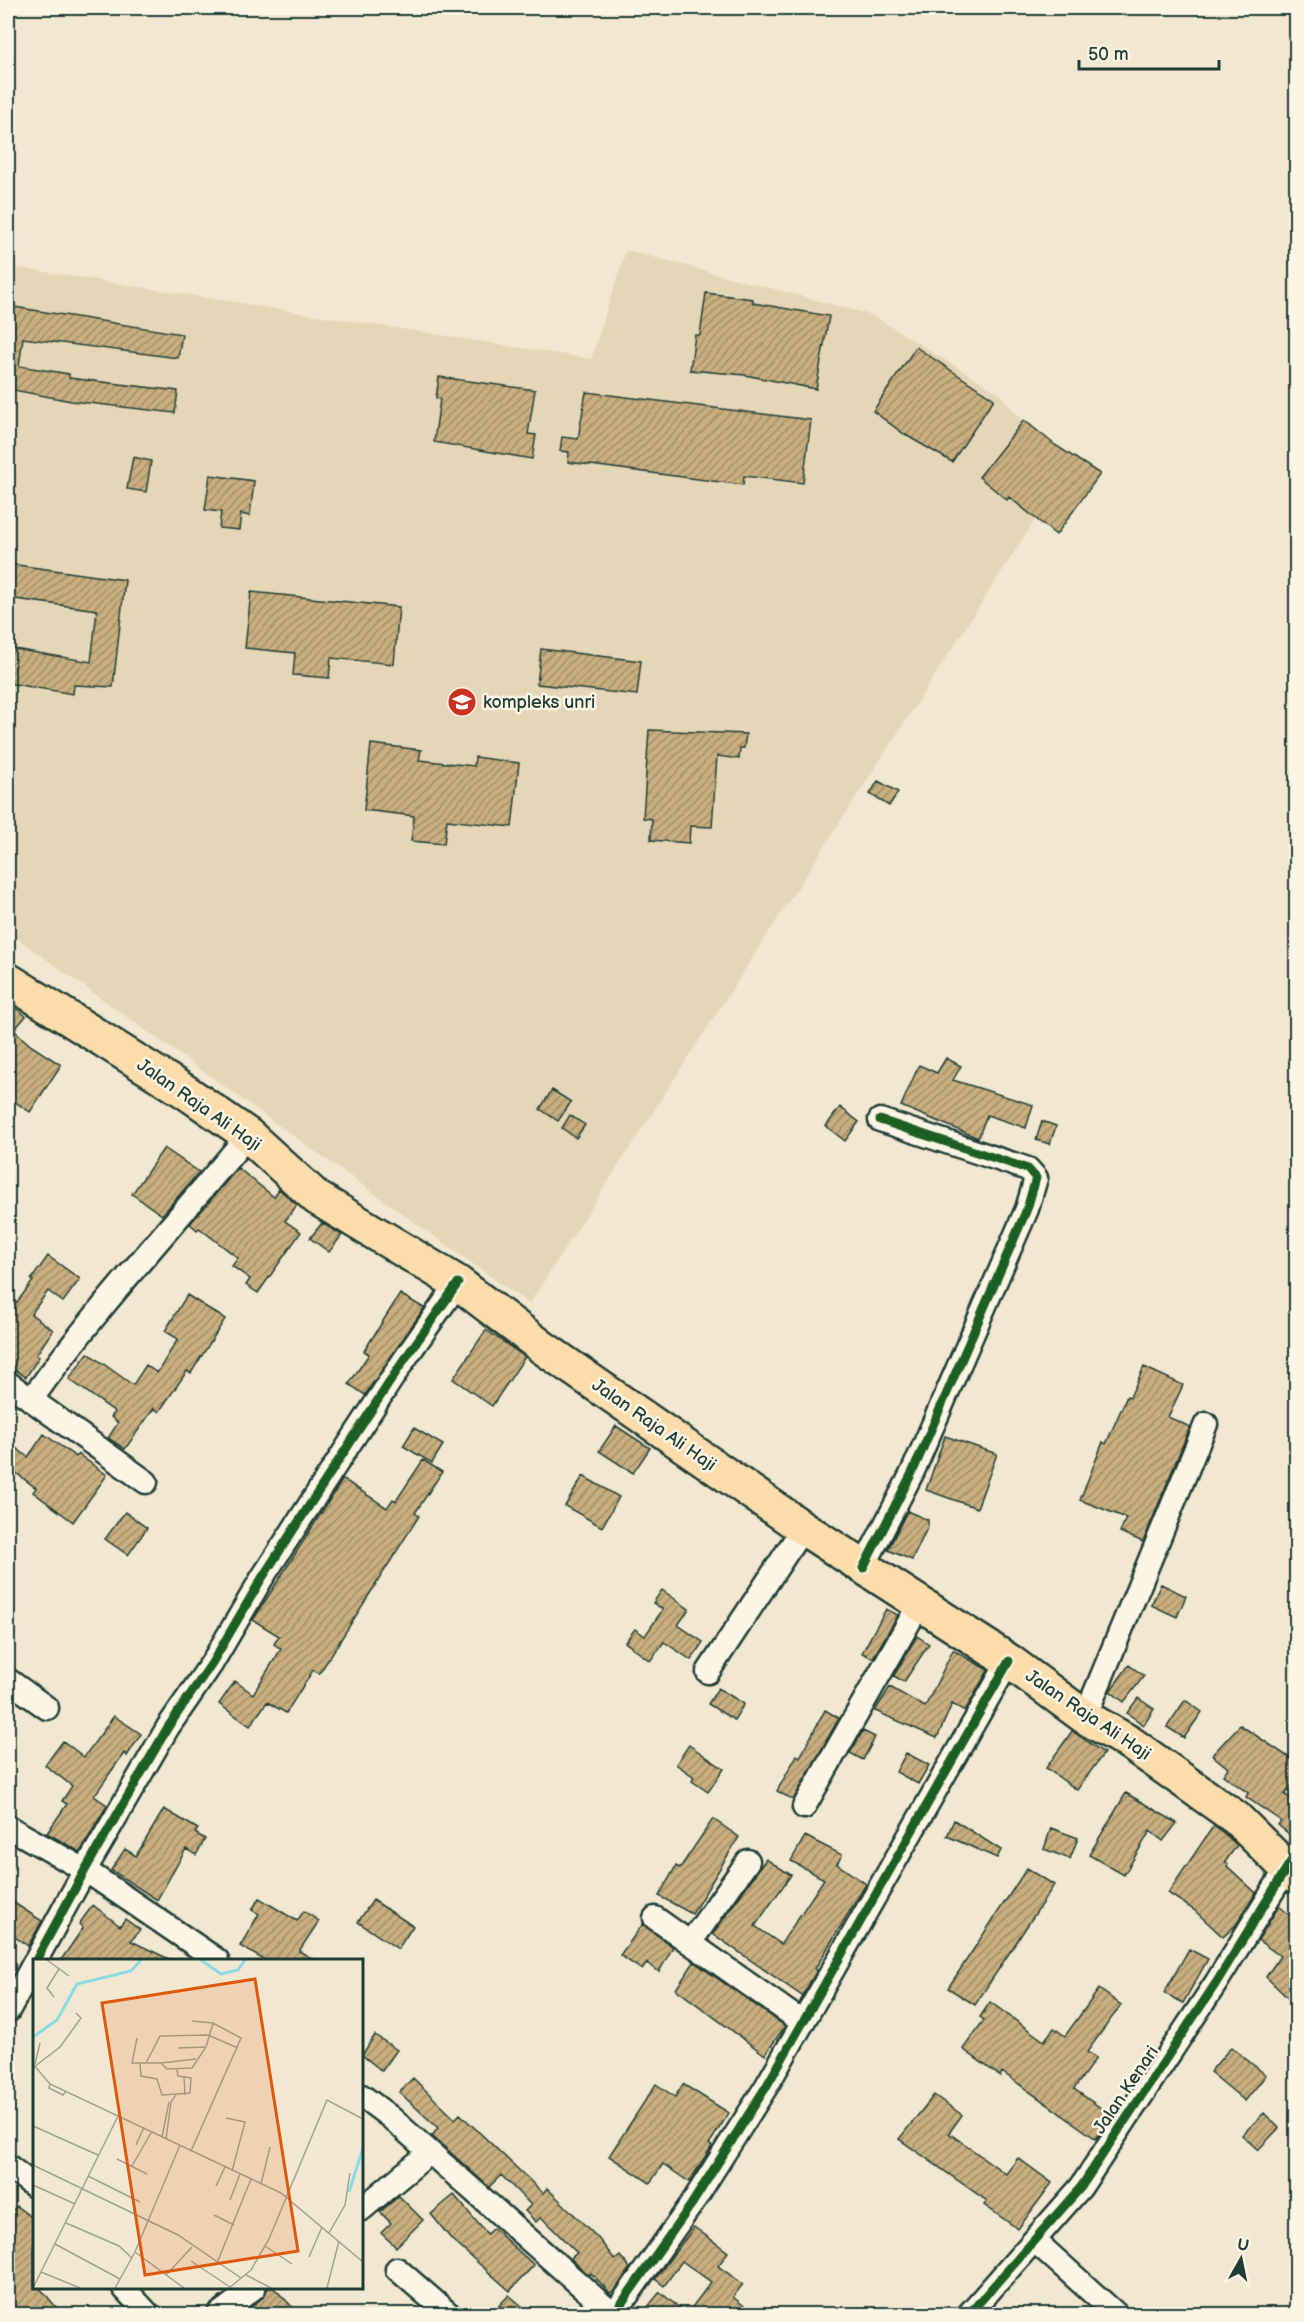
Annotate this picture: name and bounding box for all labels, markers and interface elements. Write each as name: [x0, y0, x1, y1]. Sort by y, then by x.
scale bar: [1079, 33, 1218, 71]
text: 50 m: [1088, 44, 1129, 65]
school or university icon: kompleks unri: [446, 686, 478, 718]
place label: kompleks unri: [483, 692, 595, 713]
street label: Jalan Raja Ali Haji: [133, 1054, 265, 1156]
street label: Jalan Raja Ali Haji: [588, 1374, 720, 1476]
street label: Jalan Raja Ali Haji: [1021, 1665, 1155, 1765]
inset map: [33, 1959, 363, 2289]
street label: Jalan Kenari: [1089, 2042, 1163, 2138]
north arrow: [1211, 2229, 1271, 2289]
text: U: [1236, 2235, 1250, 2256]

